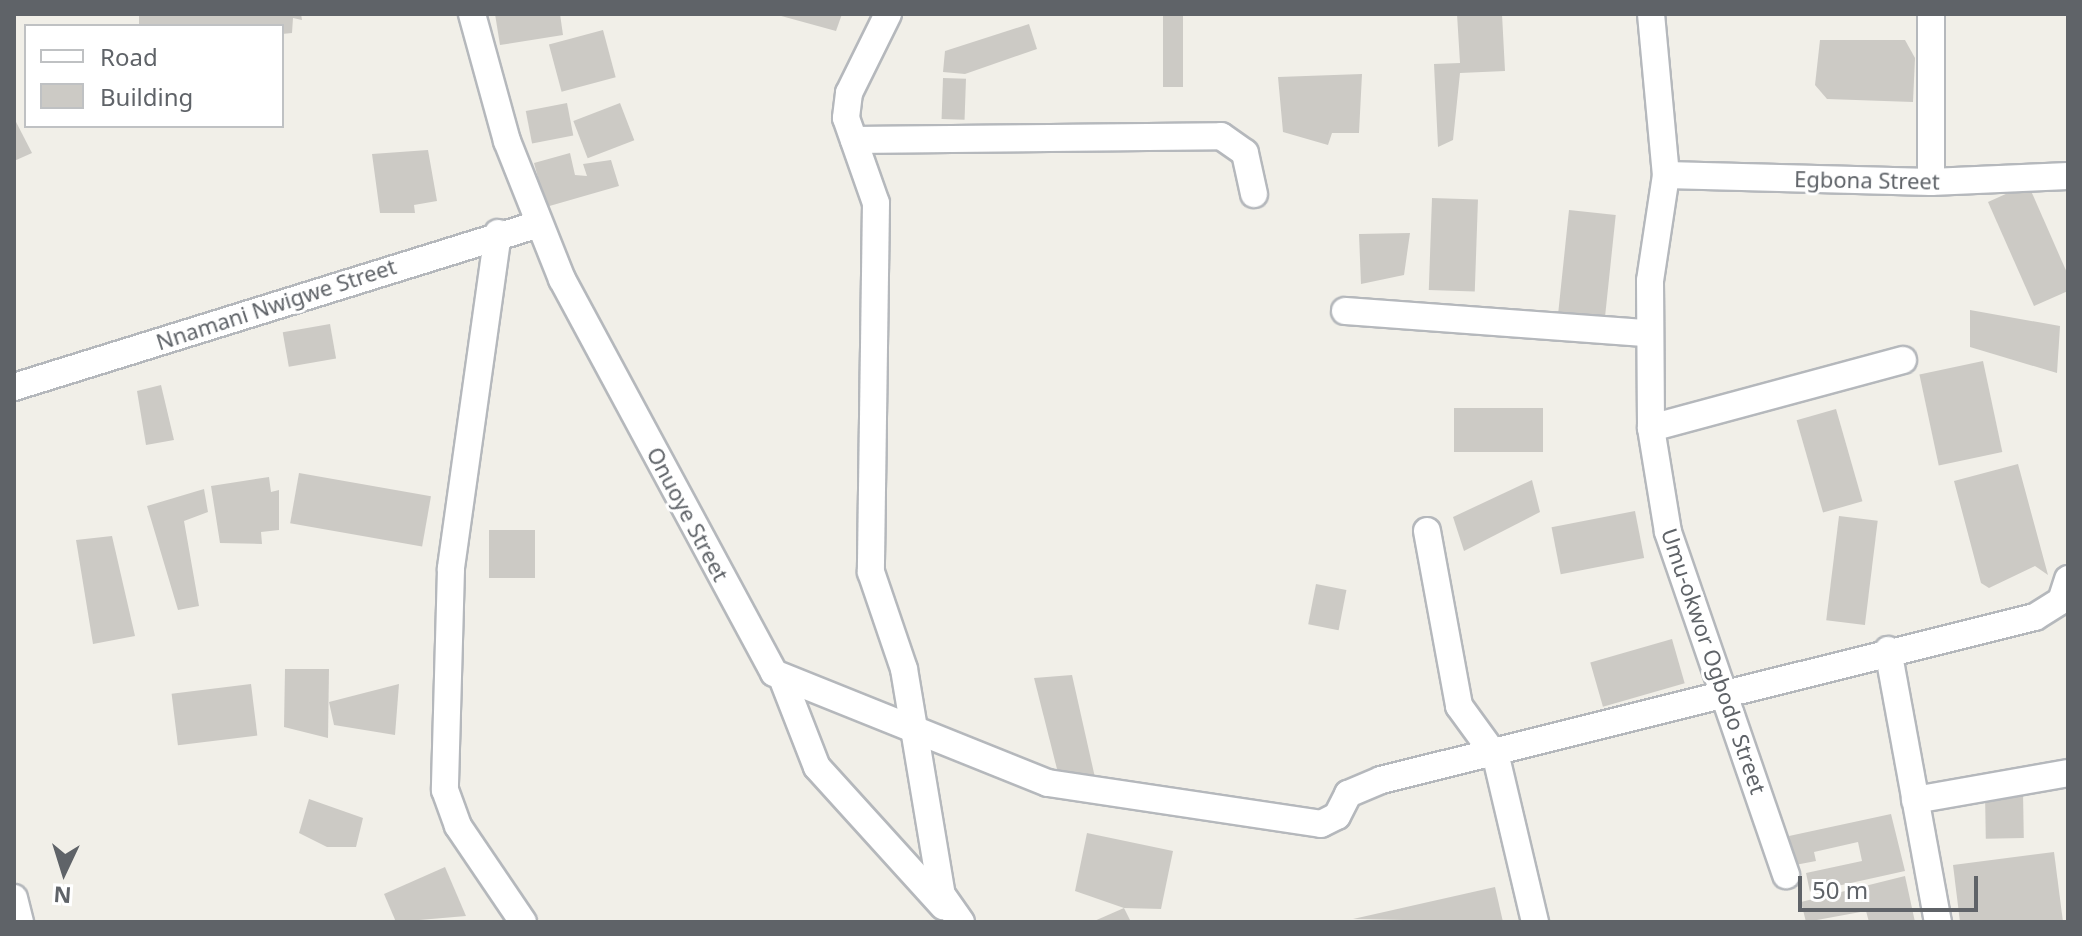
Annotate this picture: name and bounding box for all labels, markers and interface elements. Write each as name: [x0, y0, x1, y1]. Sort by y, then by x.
legend: [24, 24, 284, 128]
text: Road: [100, 40, 158, 73]
text: Building: [100, 80, 193, 113]
street label: Egbona Street: [1794, 166, 1940, 194]
street label: Nnamani Nwigwe Street: [153, 253, 399, 355]
street label: Onuoye Street: [642, 442, 734, 586]
street label: Umu-okwor Ogbodo Street: [1656, 525, 1772, 797]
north arrow: [24, 832, 104, 912]
scale bar: [1802, 860, 1982, 910]
text: 50 m: [1812, 873, 1868, 906]
text: N: [52, 880, 72, 912]

